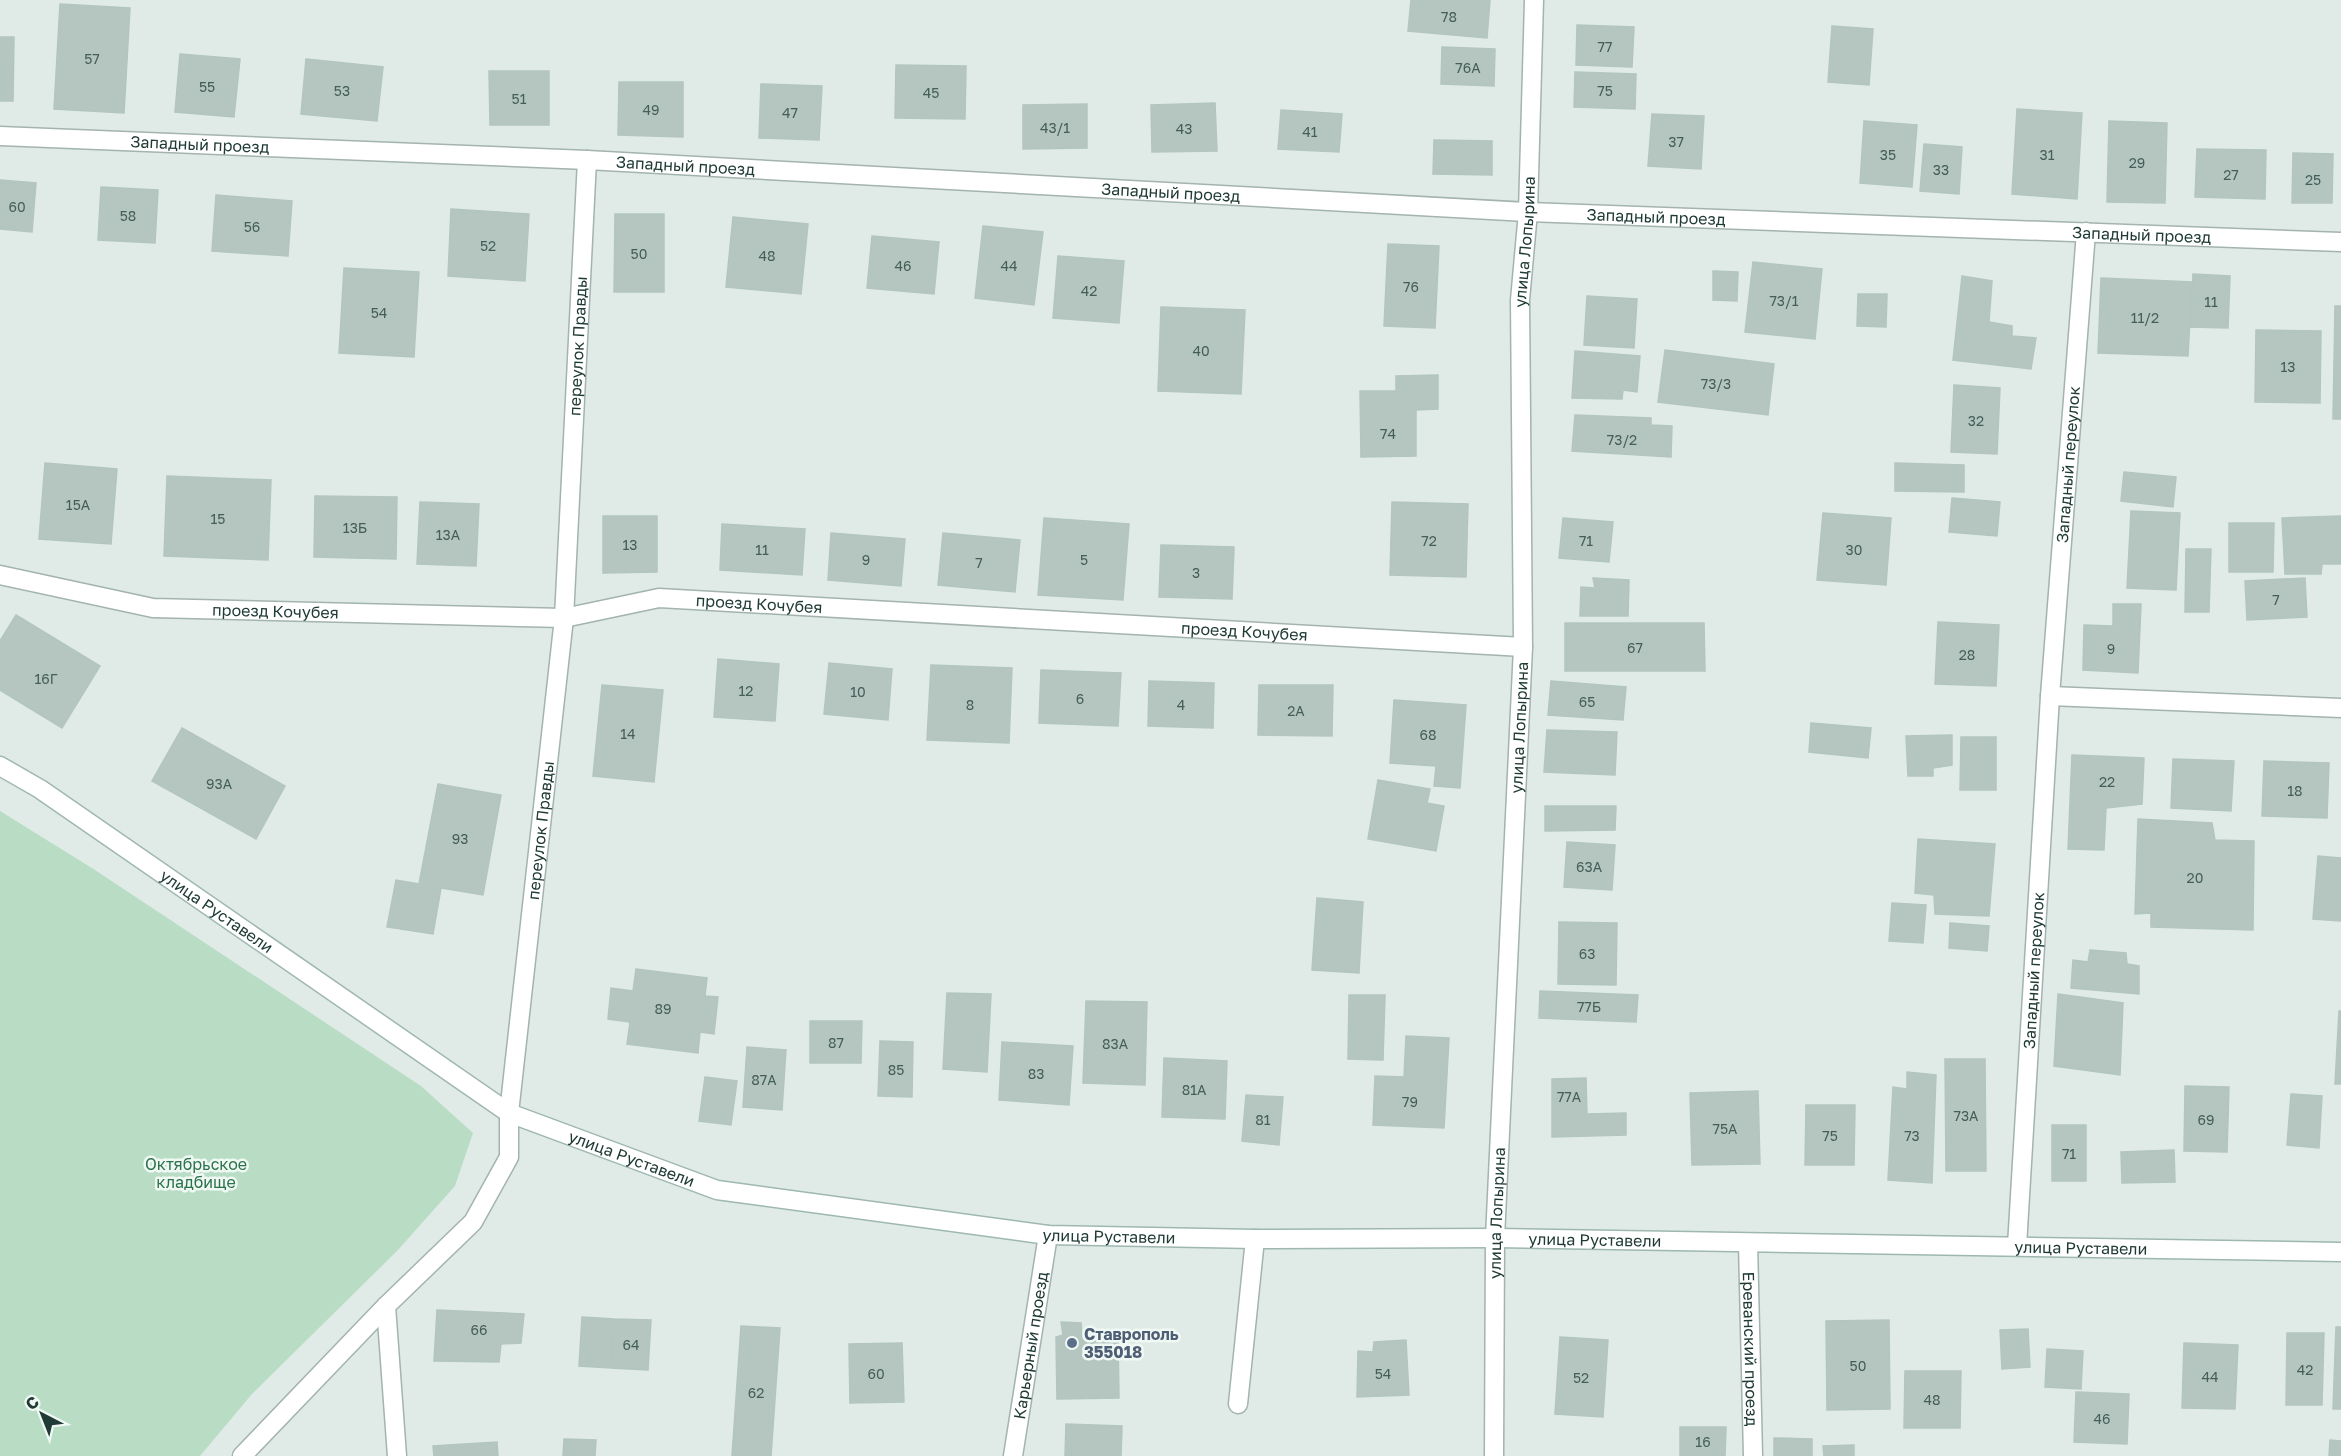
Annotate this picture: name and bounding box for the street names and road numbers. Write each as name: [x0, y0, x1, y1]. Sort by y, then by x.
street label: Западный проезд: [130, 131, 270, 157]
street label: Западный проезд: [615, 152, 756, 179]
street label: улица Лопырина: [1510, 176, 1539, 308]
street label: Западный проезд: [1101, 178, 1241, 206]
street label: Западный проезд: [1586, 204, 1726, 229]
street label: Западный проезд: [2072, 222, 2212, 247]
street label: переулок Правды: [564, 276, 591, 416]
street label: Западный переулок: [2052, 385, 2084, 544]
street label: проезд Кочубея: [695, 590, 823, 617]
street label: проезд Кочубея: [212, 599, 339, 623]
street label: проезд Кочубея: [1180, 618, 1308, 645]
street label: улица Лопырина: [1506, 661, 1532, 794]
street label: переулок Правды: [523, 760, 558, 901]
street label: улица Руставели: [156, 865, 277, 957]
street label: Западный переулок: [2019, 891, 2048, 1050]
street label: улица Руставели: [566, 1126, 698, 1191]
street label: улица Лопырина: [1485, 1147, 1509, 1279]
street label: улица Руставели: [1041, 1224, 1176, 1247]
street label: улица Руставели: [1528, 1229, 1662, 1251]
street label: улица Руставели: [2014, 1237, 2148, 1259]
street label: Карьерный проезд: [1009, 1270, 1052, 1421]
street label: Ереванский проезд: [1739, 1271, 1762, 1427]

